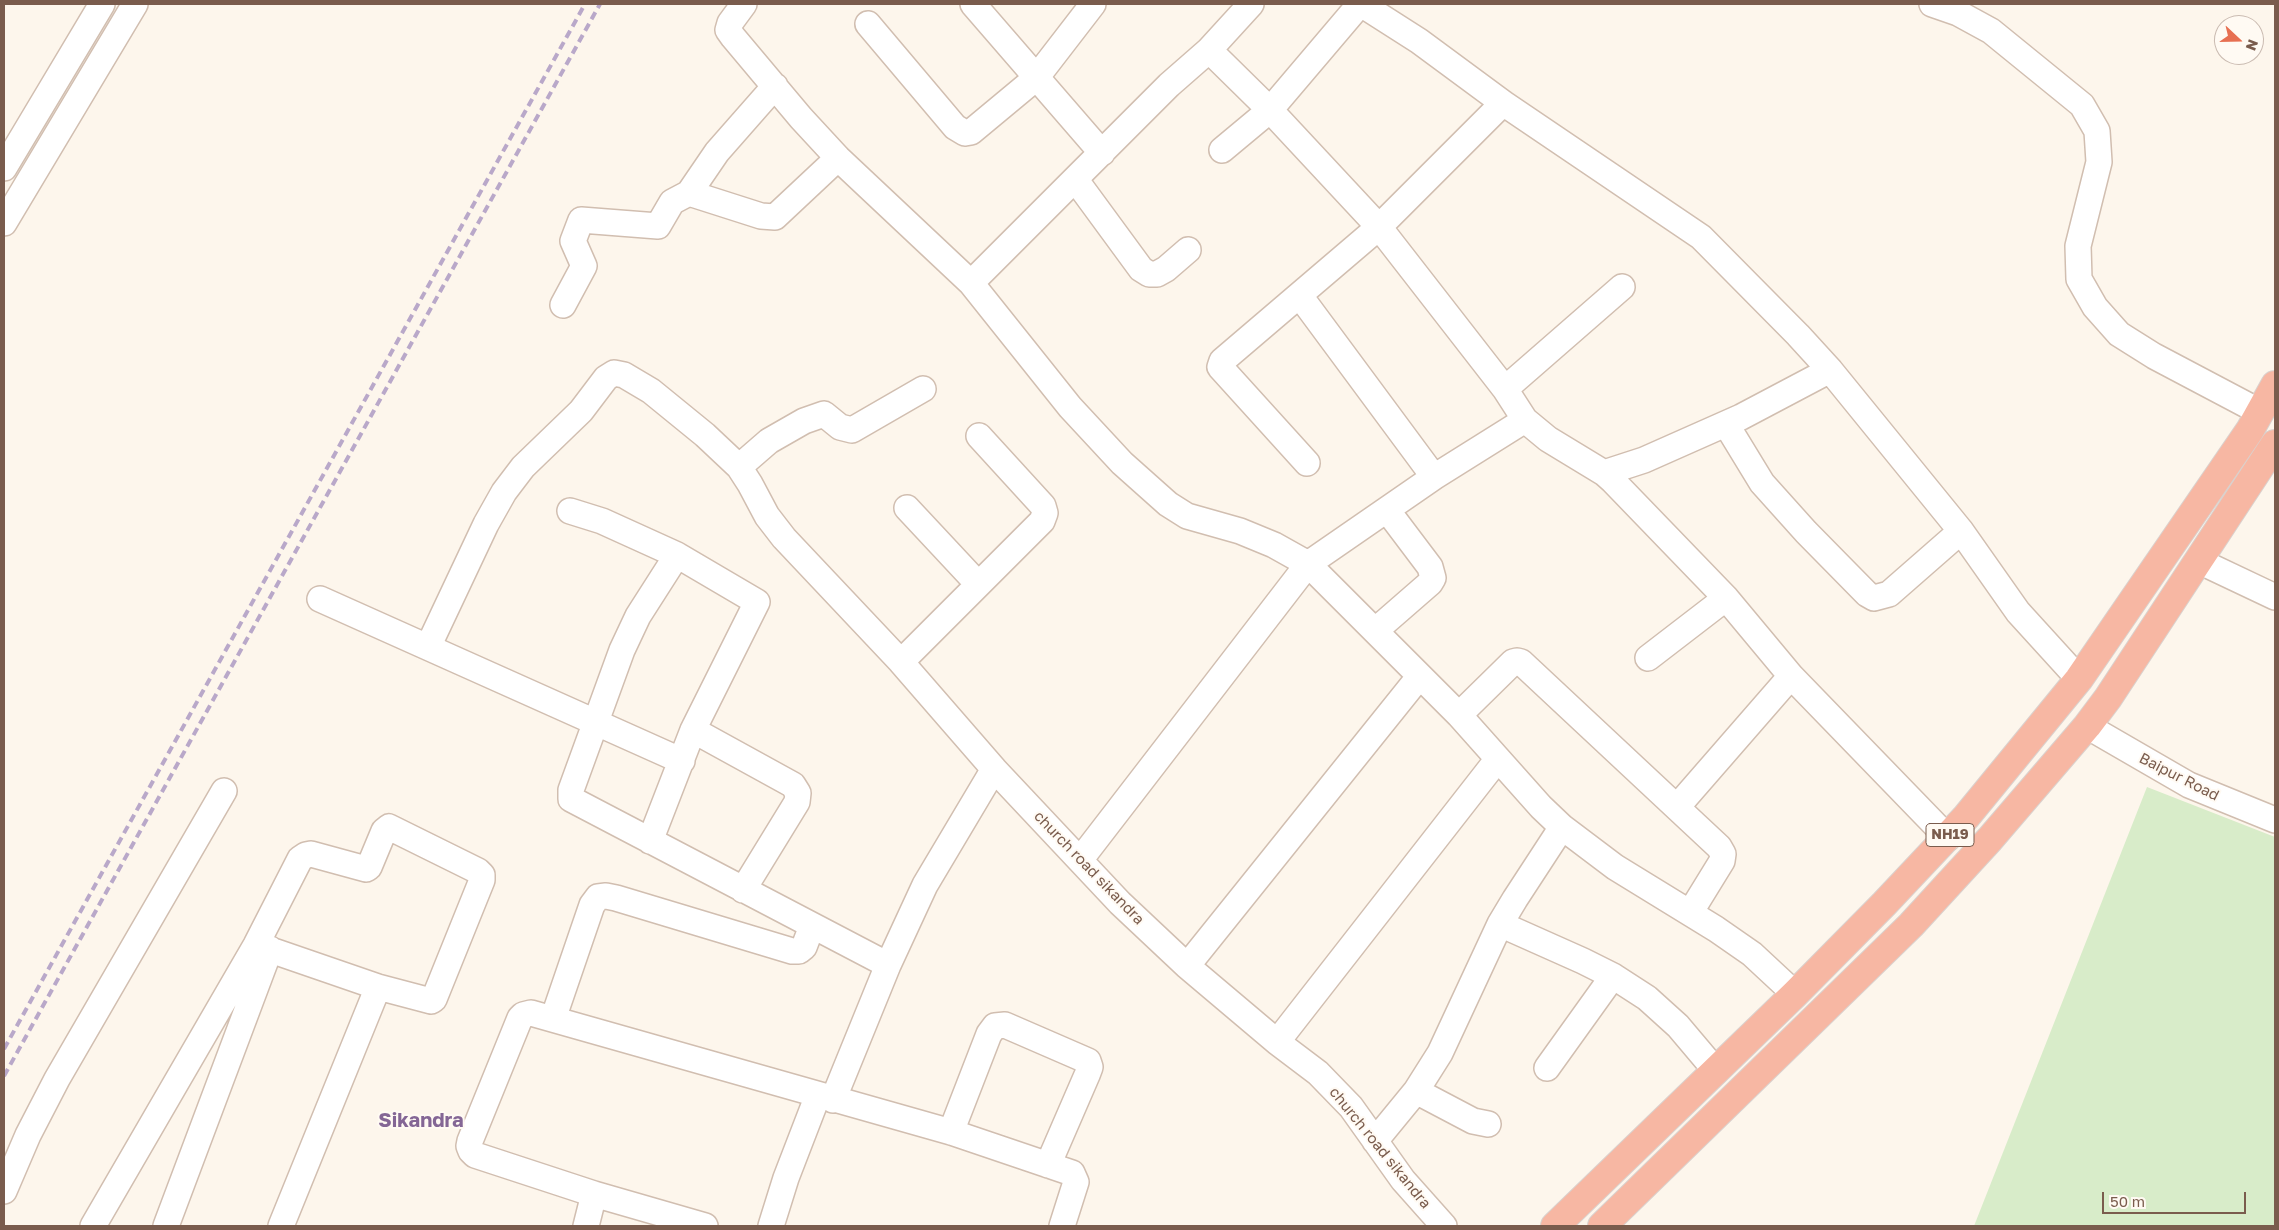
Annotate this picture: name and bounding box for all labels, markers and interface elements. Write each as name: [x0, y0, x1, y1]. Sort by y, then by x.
north arrow: [2214, 15, 2264, 65]
text: N: [2243, 37, 2262, 53]
street label: Baipur Road: [2136, 749, 2222, 805]
street label: church road sikandra: [1030, 807, 1148, 929]
road number: NH19: [1926, 824, 1974, 846]
street label: church road sikandra: [1326, 1084, 1434, 1212]
district label: Sikandra: [378, 1109, 464, 1133]
scale bar: [2104, 1182, 2248, 1214]
text: 50 m: [2110, 1192, 2145, 1210]

